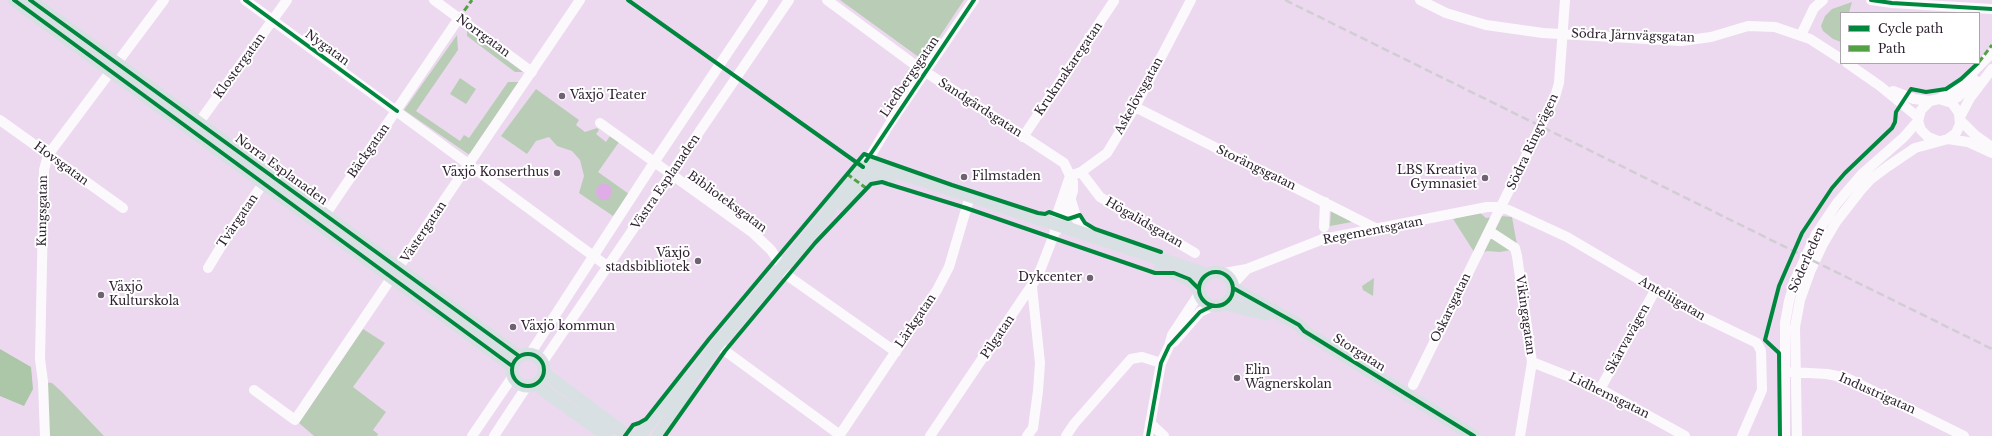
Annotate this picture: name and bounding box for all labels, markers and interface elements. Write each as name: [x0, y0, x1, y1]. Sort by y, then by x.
street label: Norrgatan: [453, 12, 513, 60]
legend: [1840, 12, 1980, 64]
street label: Krukmakaregatan: [1032, 19, 1106, 119]
text: Cycle path: [1878, 21, 1943, 36]
street label: Nygatan: [302, 27, 352, 69]
street label: Södra Järnvägsgatan: [1571, 27, 1695, 45]
street label: Klostergatan: [212, 31, 268, 101]
street label: Liedbergsgatan: [878, 34, 942, 120]
text: Path: [1878, 41, 1906, 56]
street label: Askelövsgatan: [1112, 55, 1166, 137]
street label: Sandgärdsgatan: [935, 76, 1025, 140]
place label: Växjö Teater: [570, 89, 646, 103]
marker: Växjö Teater: [557, 91, 567, 101]
street label: Södra Ringvägen: [1504, 92, 1562, 192]
street label: Bäckgatan: [345, 121, 393, 181]
street label: Norra Esplanaden: [232, 132, 330, 208]
street label: Västra Esplanaden: [629, 132, 703, 232]
street label: Hovsgatan: [31, 139, 91, 189]
street label: Storängsgatan: [1214, 143, 1298, 193]
place label: LBS Kreativa Gymnasiet: [1397, 164, 1477, 192]
place label: Växjö Konserthus: [442, 166, 549, 180]
marker: Växjö Konserthus: [552, 168, 562, 178]
street label: Biblioteksgatan: [685, 168, 769, 236]
place label: Filmstaden: [972, 170, 1041, 184]
marker: Filmstaden: [959, 172, 969, 182]
marker: LBS Kreativa Gymnasiet: [1480, 173, 1490, 183]
street label: Kungsgatan: [35, 175, 51, 247]
street label: Tvärgatan: [215, 191, 261, 251]
street label: Högalidsgatan: [1103, 195, 1185, 251]
street label: Västergatan: [398, 199, 450, 265]
street label: Regementsgatan: [1322, 214, 1424, 248]
street label: Söderleden: [1786, 225, 1828, 295]
place label: Växjö stadsbibliotek: [605, 247, 690, 275]
marker: Växjö stadsbibliotek: [693, 256, 703, 266]
place label: Dykcenter: [1018, 271, 1082, 285]
street label: Oskarsgatan: [1428, 271, 1474, 345]
marker: Dykcenter: [1085, 273, 1095, 283]
street label: Vikingagatan: [1512, 274, 1538, 356]
street label: Anteliigatan: [1636, 274, 1708, 324]
place label: Växjö Kulturskola: [109, 281, 179, 309]
marker: Växjö Kulturskola: [96, 290, 106, 300]
street label: Lärkgatan: [893, 291, 939, 351]
street label: Skärvavägen: [1603, 302, 1653, 376]
street label: Pilgatan: [978, 312, 1018, 362]
place label: Växjö kommun: [521, 320, 615, 334]
marker: Växjö kommun: [508, 322, 518, 332]
street label: Storgatan: [1330, 331, 1388, 375]
place label: Elin Wägnerskolan: [1245, 364, 1332, 392]
street label: Lidhemsgatan: [1566, 370, 1652, 422]
street label: Industrigatan: [1836, 371, 1918, 417]
marker: Elin Wägnerskolan: [1232, 373, 1242, 383]

